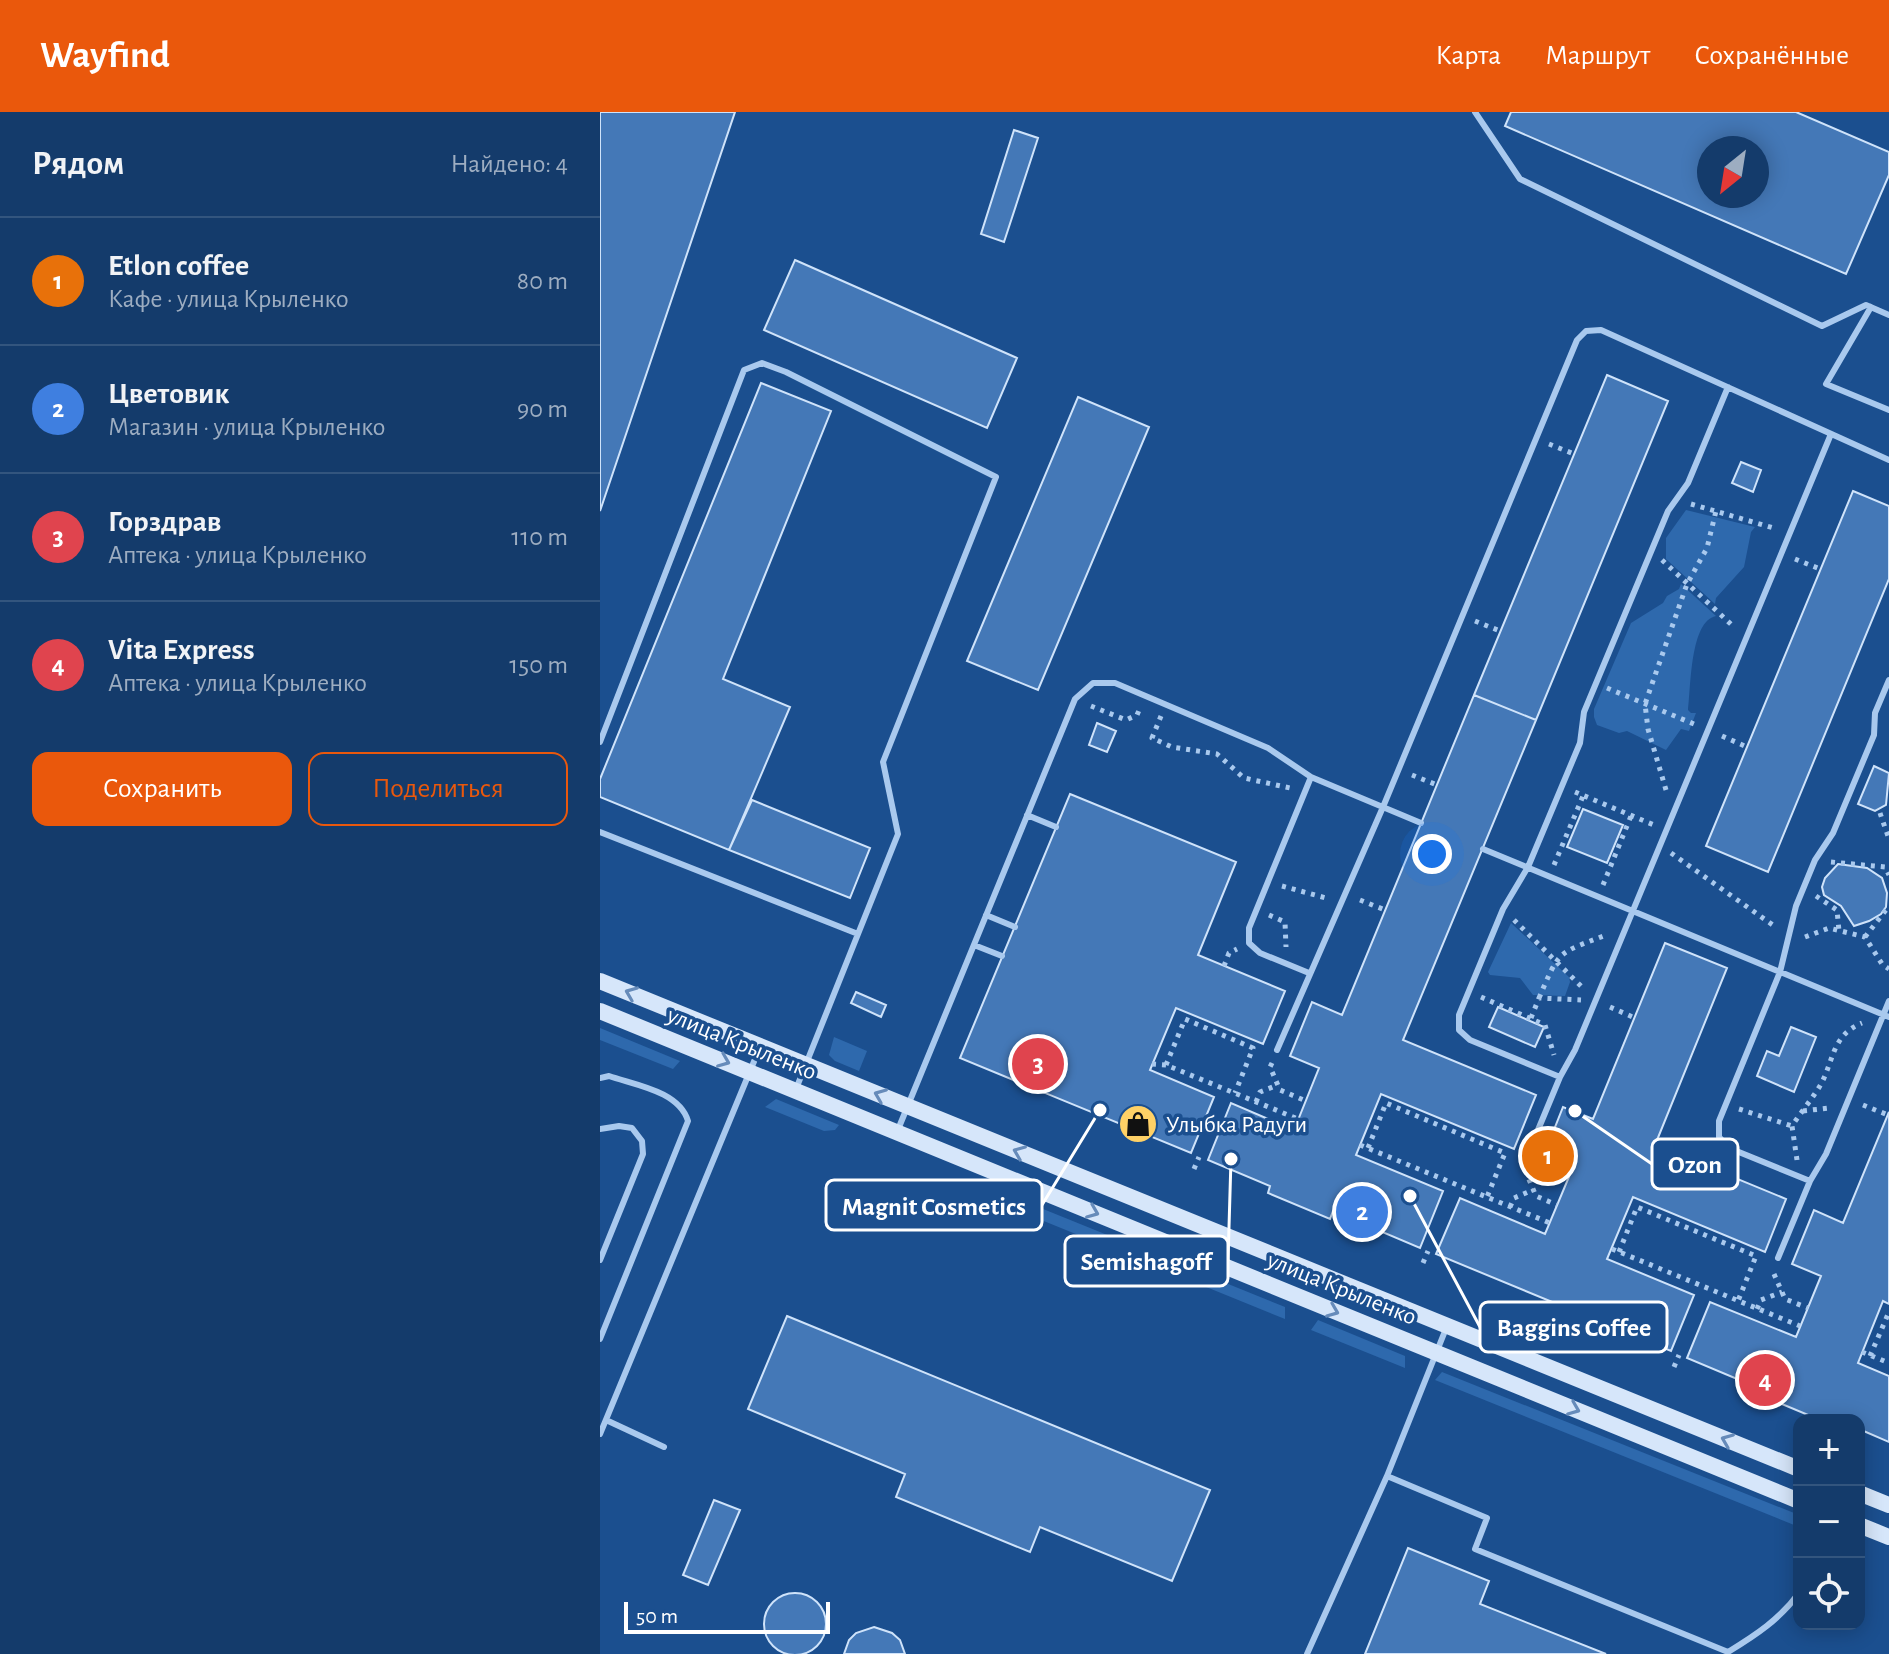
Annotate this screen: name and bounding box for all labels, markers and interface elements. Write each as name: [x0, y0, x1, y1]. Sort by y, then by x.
text: Wayfind: [40, 37, 170, 75]
text: Карта: [1435, 42, 1501, 70]
text: Маршрут: [1545, 42, 1650, 70]
text: Сохранённые: [1694, 42, 1849, 70]
north arrow: [1697, 136, 1769, 208]
text: Рядом: [32, 147, 124, 181]
text: Найдено: 4: [450, 151, 568, 177]
text: Etlon coffee: [108, 251, 249, 281]
text: 1: [53, 268, 63, 294]
text: 80 m: [517, 268, 568, 294]
text: Кафе · улица Крыленко: [108, 286, 349, 312]
text: Цветовик: [108, 379, 229, 409]
text: 2: [52, 396, 64, 422]
text: 90 m: [517, 396, 568, 422]
text: Магазин · улица Крыленко: [108, 414, 385, 440]
text: Горздрав: [108, 507, 221, 537]
text: 3: [52, 524, 64, 550]
text: 110 m: [511, 524, 568, 550]
text: Аптека · улица Крыленко: [108, 542, 367, 568]
text: Vita Express: [108, 635, 255, 665]
text: 4: [51, 652, 65, 678]
text: 150 m: [509, 652, 568, 678]
text: Аптека · улица Крыленко: [108, 670, 367, 696]
button: Сохранить: [32, 752, 292, 826]
button: Поделиться: [308, 752, 568, 826]
your location: [1412, 834, 1452, 874]
one-way arrow: [625, 987, 639, 1003]
street label: улица Крыленко: [663, 1003, 820, 1085]
pin: 3: [1012, 1034, 1064, 1094]
one-way arrow: [716, 1052, 730, 1068]
one-way arrow: [874, 1089, 888, 1105]
shop icon: Улыбка Радуги: [1117, 1103, 1159, 1145]
place label: Улыбка Радуги: [1166, 1113, 1307, 1137]
pin: 1: [1522, 1126, 1574, 1186]
callout: Ozon: [1652, 1139, 1738, 1189]
one-way arrow: [1013, 1145, 1027, 1162]
text: Ozon: [1668, 1152, 1722, 1178]
callout: Magnit Cosmetics: [826, 1180, 1042, 1230]
pin: 2: [1336, 1182, 1388, 1242]
text: Magnit Cosmetics: [842, 1194, 1026, 1220]
one-way arrow: [1085, 1202, 1099, 1219]
callout: Semishagoff: [1065, 1236, 1228, 1286]
street label: улица Крыленко: [1263, 1248, 1420, 1330]
text: Semishagoff: [1080, 1249, 1214, 1275]
one-way arrow: [1325, 1301, 1339, 1317]
callout: Baggins Coffee: [1480, 1302, 1667, 1352]
text: Baggins Coffee: [1497, 1315, 1651, 1341]
pin: 4: [1739, 1350, 1791, 1410]
one-way arrow: [1566, 1399, 1580, 1416]
map controls: [1793, 1414, 1865, 1630]
button: +: [1793, 1414, 1865, 1486]
one-way arrow: [1721, 1433, 1735, 1449]
button: −: [1793, 1486, 1865, 1558]
button: locate: [1793, 1558, 1865, 1630]
scale bar: [624, 1598, 830, 1634]
text: 50 m: [636, 1605, 678, 1627]

